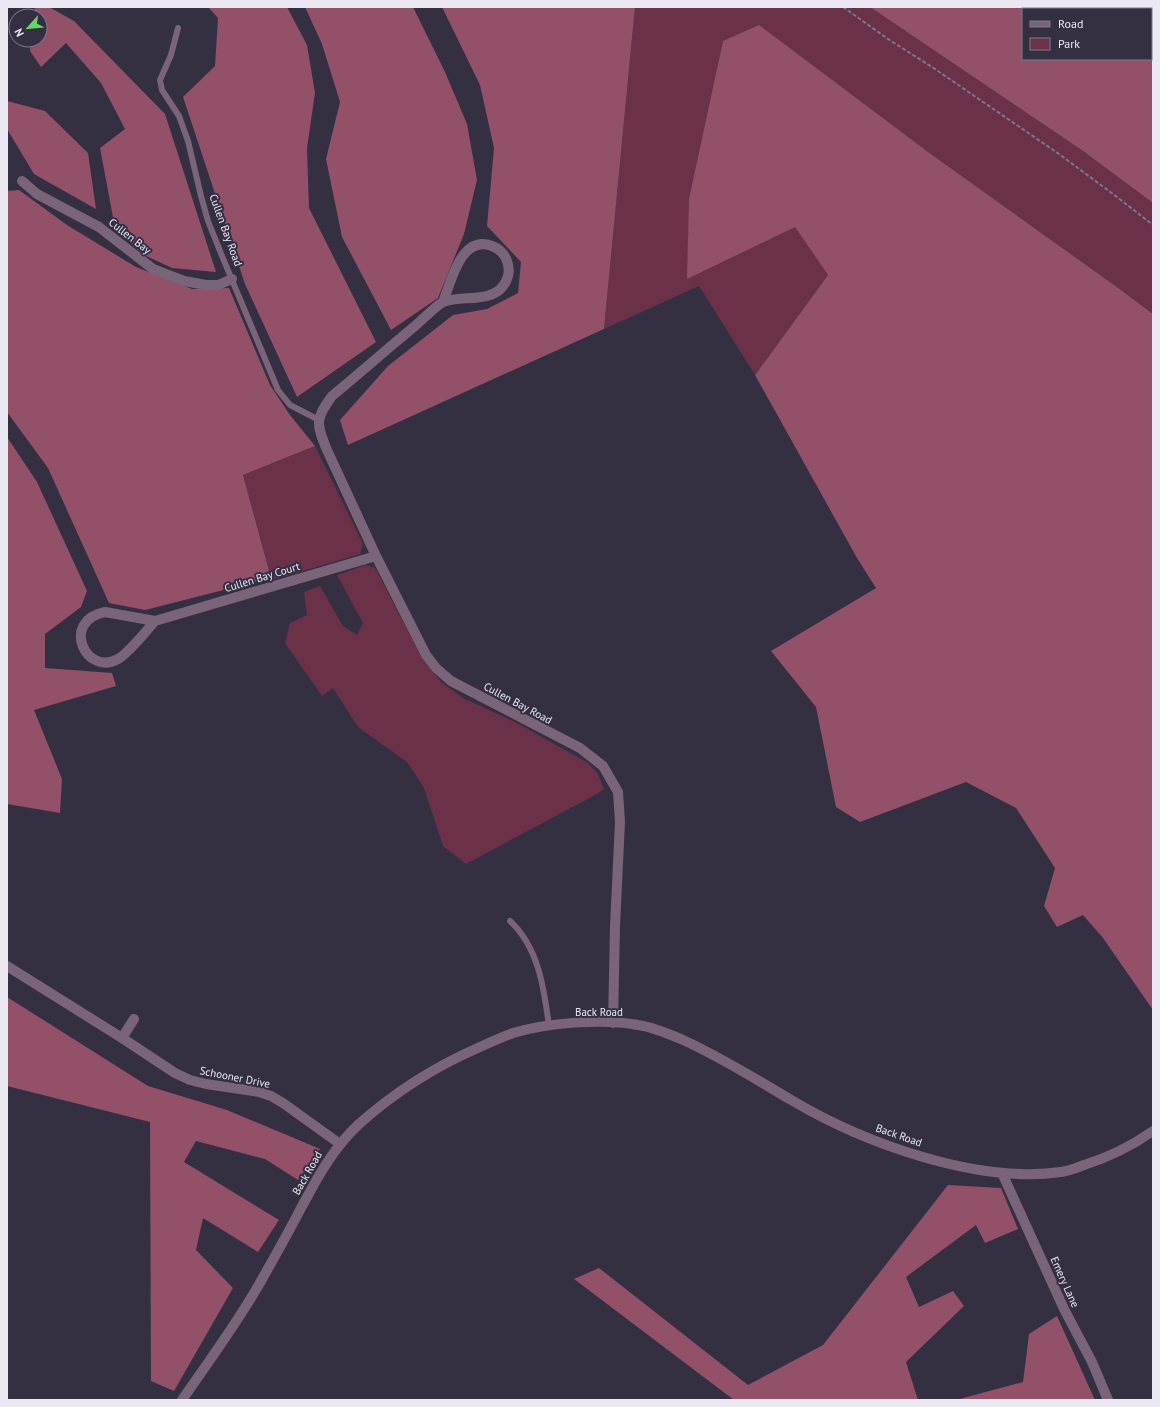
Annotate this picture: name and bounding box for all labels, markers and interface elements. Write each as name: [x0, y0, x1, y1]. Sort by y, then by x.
north arrow: [8, 8, 48, 48]
legend: [1022, 8, 1152, 60]
text: Road: [1058, 16, 1083, 31]
text: N: [11, 26, 27, 39]
text: Park: [1058, 36, 1080, 51]
street label: Cullen Bay Road: [206, 192, 246, 268]
street label: Cullen Bay: [106, 215, 155, 257]
street label: Cullen Bay Court: [223, 559, 302, 595]
street label: Cullen Bay Road: [481, 679, 555, 727]
street label: Back Road: [575, 1005, 623, 1019]
street label: Schooner Drive: [199, 1063, 272, 1091]
street label: Back Road: [874, 1121, 924, 1149]
street label: Back Road: [289, 1149, 325, 1197]
street label: Emery Lane: [1048, 1254, 1083, 1310]

